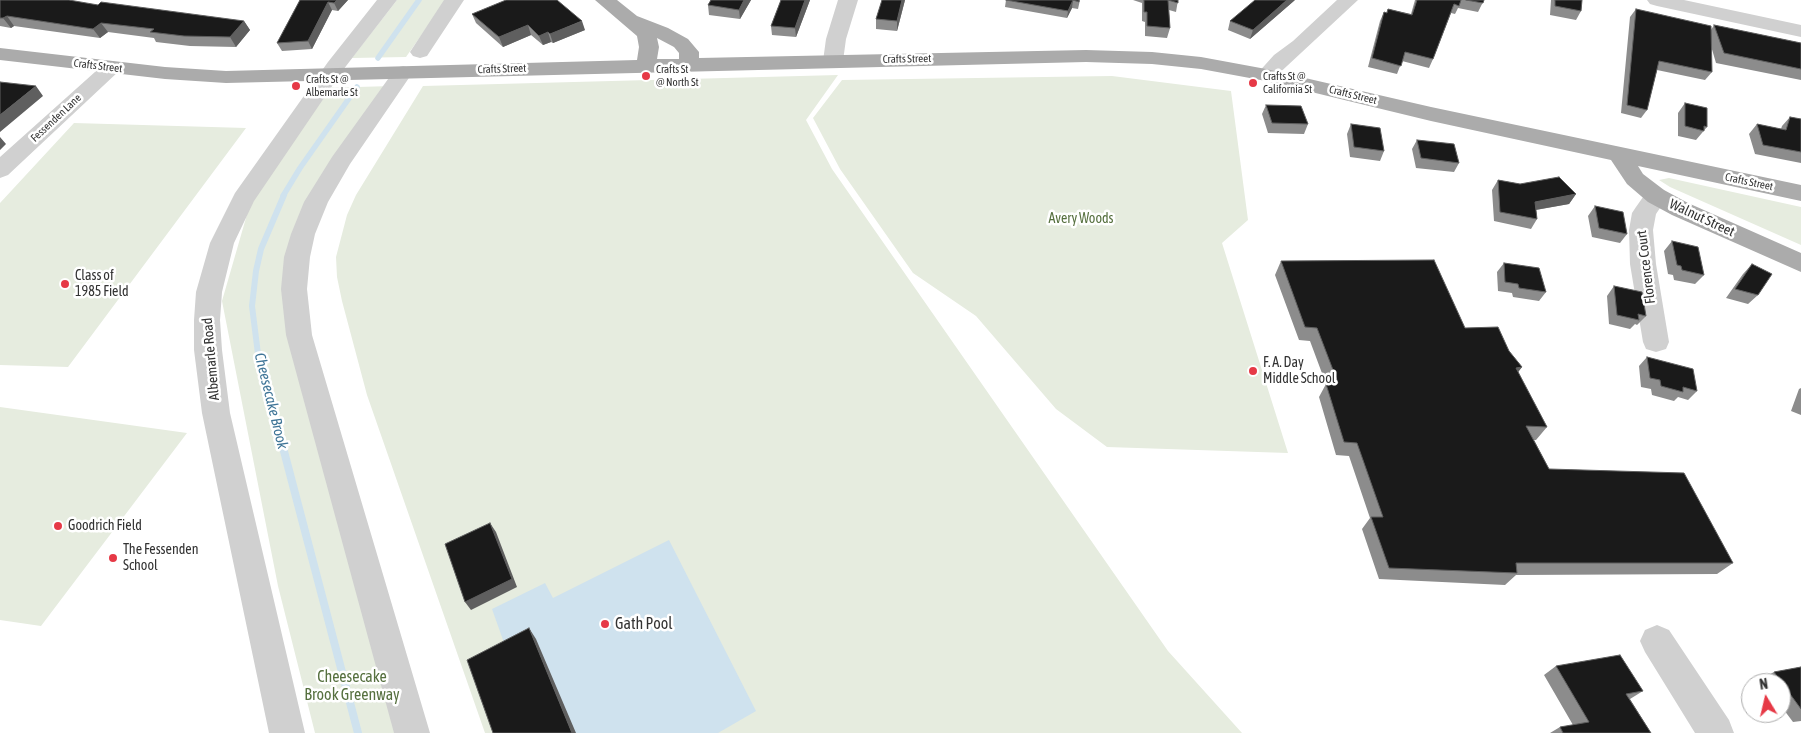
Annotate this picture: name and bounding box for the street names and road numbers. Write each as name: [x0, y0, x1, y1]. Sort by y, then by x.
street label: Crafts Street: [882, 52, 932, 66]
street label: Crafts Street: [73, 56, 123, 76]
street label: Crafts Street: [477, 62, 527, 76]
street label: Crafts Street: [1328, 83, 1378, 107]
street label: Fessenden Lane: [28, 91, 84, 145]
street label: Crafts Street: [1724, 170, 1774, 194]
street label: Walnut Street: [1667, 196, 1737, 240]
street label: Florence Court: [1633, 229, 1659, 305]
street label: Albemarle Road: [199, 317, 223, 401]

